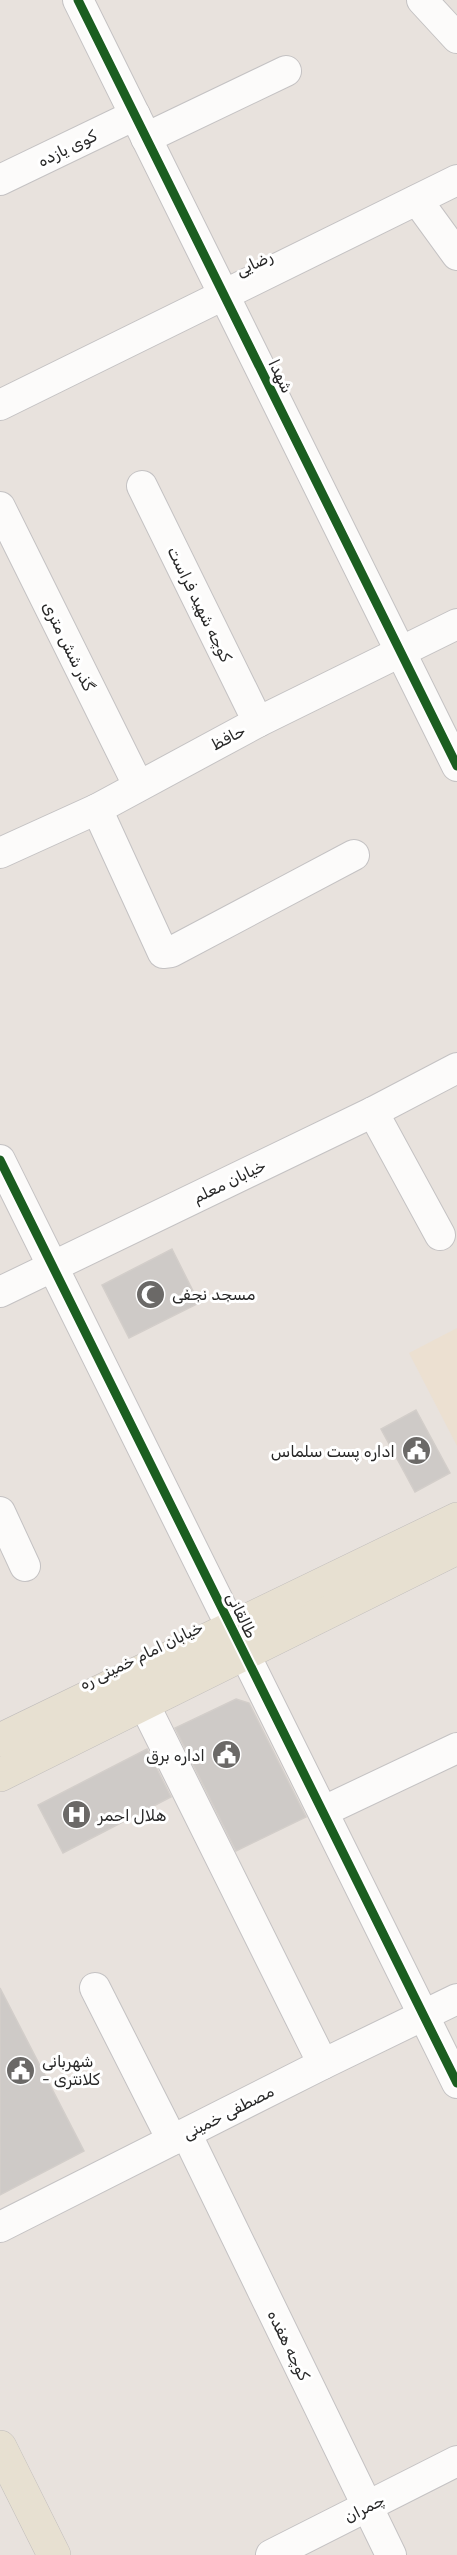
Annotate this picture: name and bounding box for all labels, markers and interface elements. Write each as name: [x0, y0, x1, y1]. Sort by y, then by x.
street label: کوی یازده: [35, 126, 101, 172]
street label: رضایی: [233, 246, 276, 281]
street label: شهدا: [263, 356, 297, 397]
street label: کوچه شهید فراست: [163, 544, 236, 666]
street label: گذر شش متری: [38, 598, 99, 695]
street label: حافظ: [208, 721, 248, 754]
street label: خیابان معلم: [190, 1156, 269, 1208]
mosque icon: مسجد نجفی: [135, 1278, 167, 1310]
place label: مسجد نجفی: [172, 1285, 256, 1304]
public building icon: اداره پست سلماس: [400, 1435, 432, 1467]
place label: اداره پست سلماس: [271, 1442, 395, 1462]
street label: طالقانی: [222, 1589, 261, 1641]
street label: خیابان امام خمینی ره: [76, 1617, 206, 1694]
public building icon: اداره برق: [210, 1739, 242, 1771]
place label: اداره برق: [146, 1746, 205, 1766]
hospital icon: هلال احمر: [61, 1799, 93, 1831]
place label: هلال احمر: [97, 1806, 166, 1826]
place label: شهربانی - کلانتری: [42, 2052, 101, 2090]
public building icon: شهربانی - کلانتری: [5, 2054, 37, 2086]
street label: مصطفی خمینی: [180, 2081, 277, 2144]
street label: کوچه هفده: [263, 2307, 314, 2385]
street label: چمران: [341, 2490, 388, 2527]

